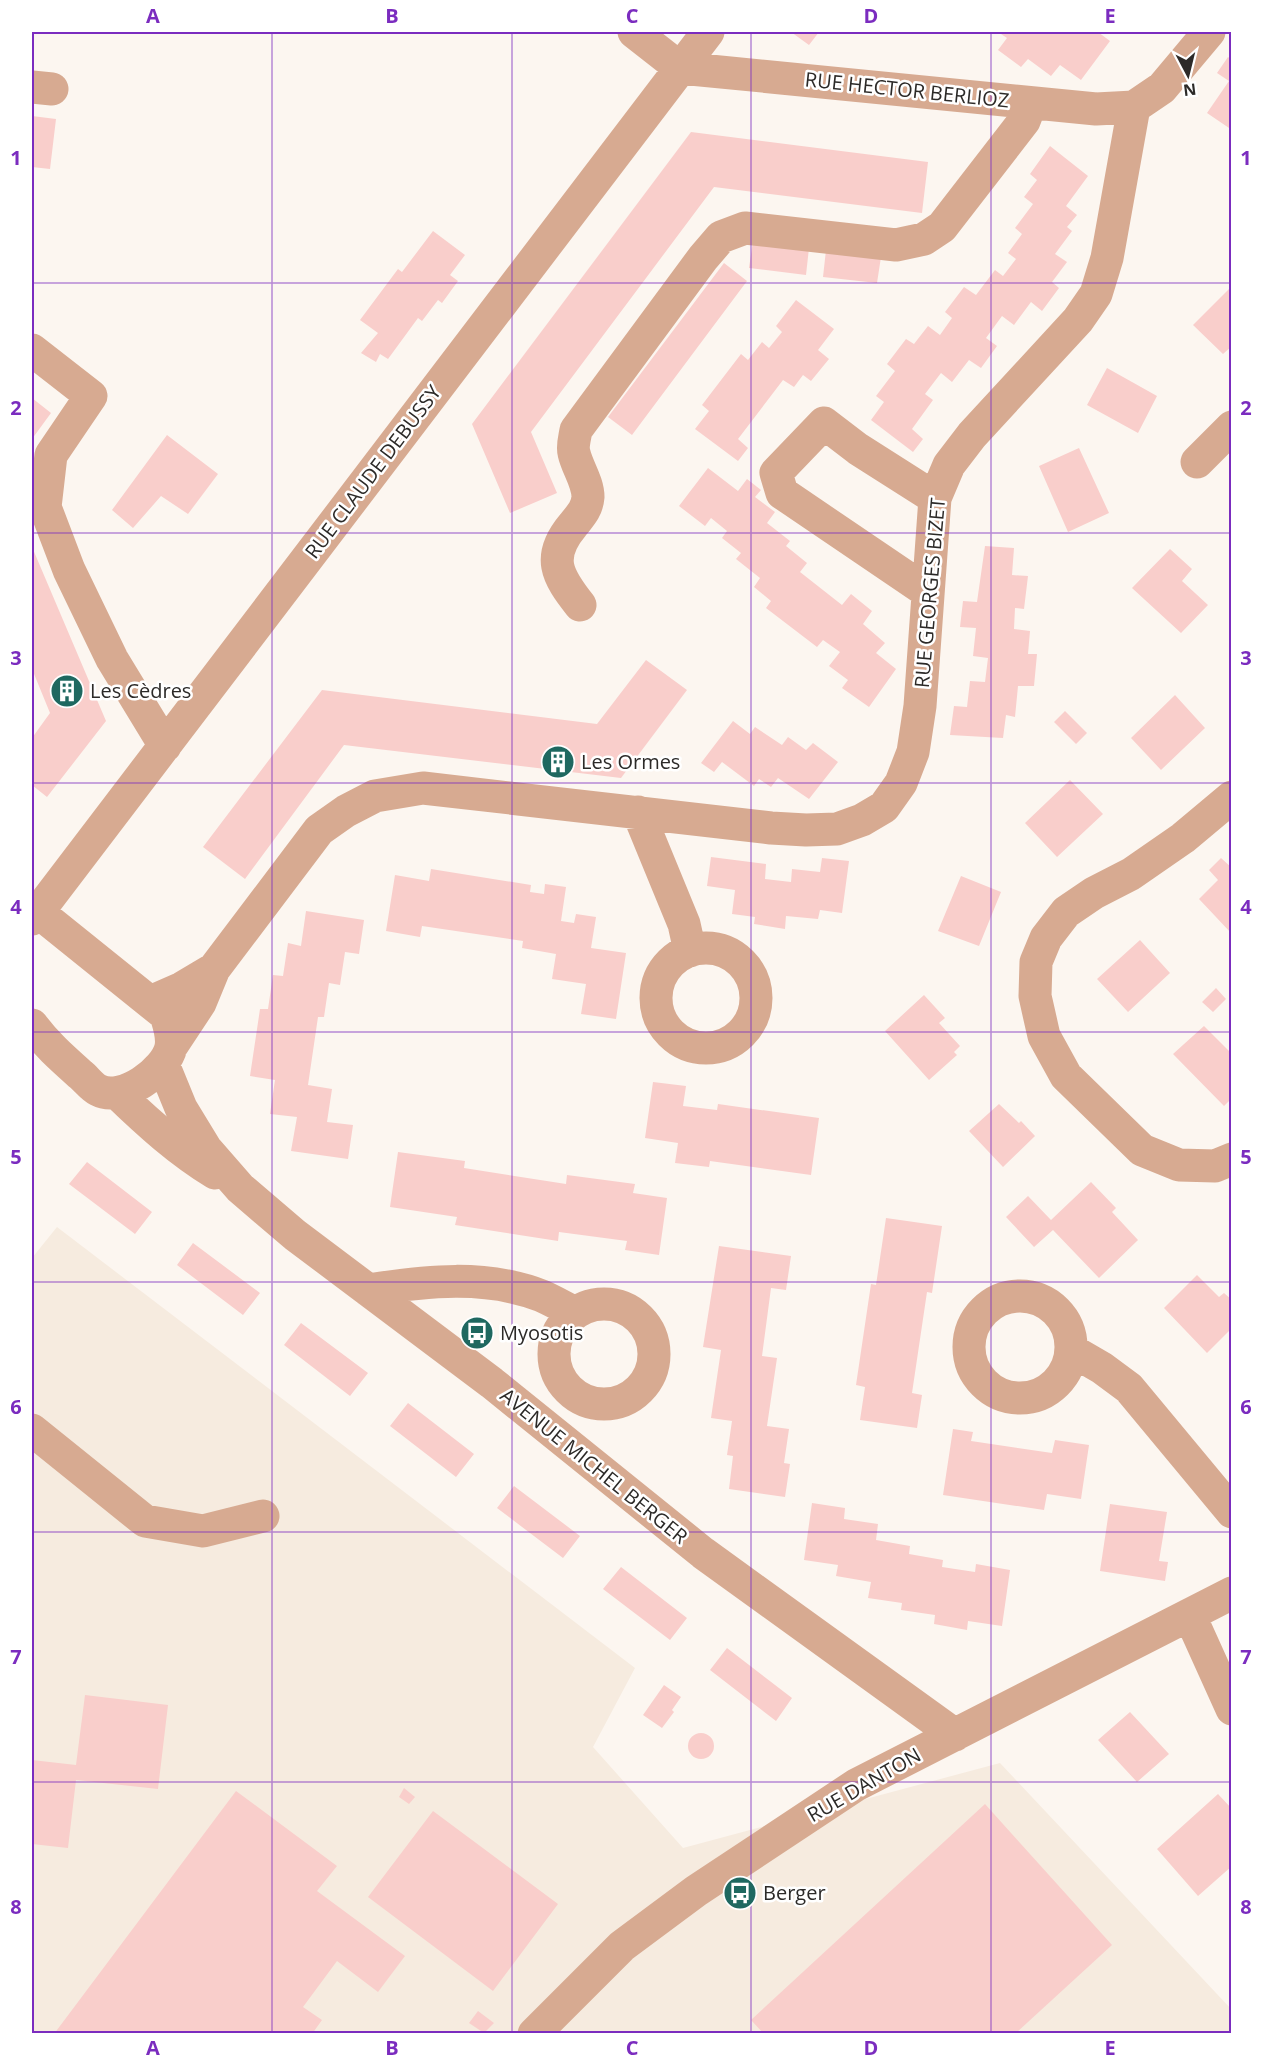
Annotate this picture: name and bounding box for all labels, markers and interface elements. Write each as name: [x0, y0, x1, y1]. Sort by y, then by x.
text: A: [146, 2, 160, 29]
text: B: [385, 2, 399, 29]
text: C: [626, 2, 639, 29]
text: D: [864, 2, 878, 29]
text: E: [1104, 2, 1116, 29]
north arrow: [1158, 45, 1218, 105]
street label: RUE HECTOR BERLIOZ: [804, 65, 1011, 114]
text: N: [1182, 78, 1198, 102]
text: 1: [10, 144, 22, 171]
text: 1: [1240, 144, 1252, 171]
street label: RUE CLAUDE DEBUSSY: [298, 379, 447, 564]
text: 2: [10, 394, 22, 421]
text: 2: [1240, 394, 1252, 421]
street label: RUE GEORGES BIZET: [908, 497, 951, 689]
text: 3: [10, 644, 22, 671]
text: 3: [1240, 644, 1252, 671]
building icon: Les Cèdres: [49, 673, 85, 709]
place label: Les Cèdres: [90, 677, 191, 704]
building icon: Les Ormes: [540, 744, 576, 780]
place label: Les Ormes: [581, 748, 680, 775]
text: 4: [10, 893, 22, 920]
text: 4: [1240, 893, 1252, 920]
text: 5: [10, 1143, 22, 1170]
text: 5: [1240, 1143, 1252, 1170]
bus stop icon: Myosotis: [459, 1315, 495, 1351]
place label: Myosotis: [500, 1319, 583, 1346]
street label: AVENUE MICHEL BERGER: [495, 1382, 694, 1550]
text: 6: [10, 1393, 22, 1420]
text: 6: [1240, 1393, 1252, 1420]
text: 7: [10, 1643, 22, 1670]
text: 7: [1240, 1643, 1252, 1670]
street label: RUE DANTON: [802, 1741, 926, 1828]
bus stop icon: Berger: [722, 1875, 758, 1911]
place label: Berger: [763, 1879, 826, 1906]
text: 8: [10, 1893, 22, 1920]
text: 8: [1240, 1893, 1252, 1920]
text: A: [146, 2034, 160, 2061]
text: B: [385, 2034, 399, 2061]
text: C: [626, 2034, 639, 2061]
text: D: [864, 2034, 878, 2061]
text: E: [1104, 2034, 1116, 2061]

